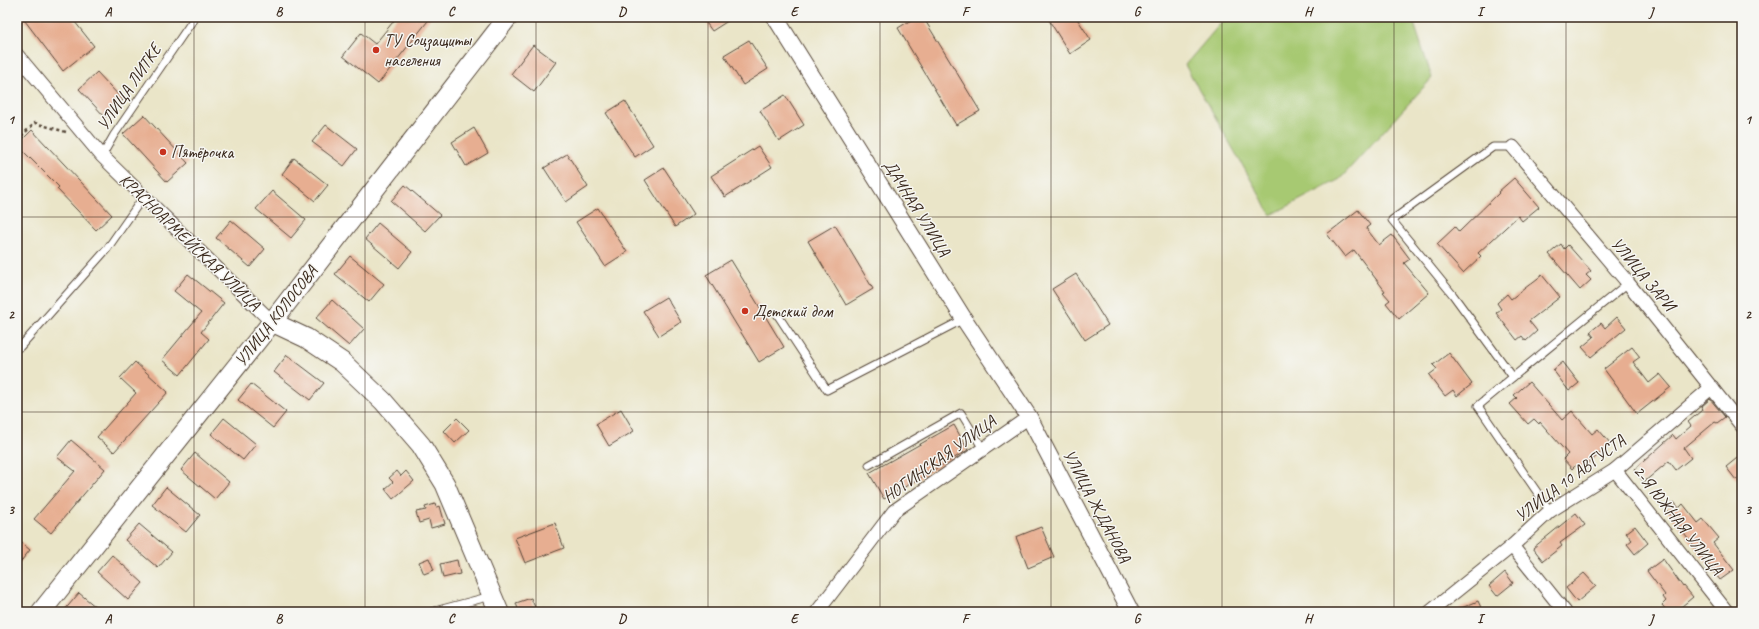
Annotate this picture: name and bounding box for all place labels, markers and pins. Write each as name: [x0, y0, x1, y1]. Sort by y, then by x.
place label: ТУ Соцзащиты населения: [384, 30, 473, 71]
marker: ТУ Соцзащиты населения: [371, 45, 381, 55]
place label: Пятёрочка: [171, 142, 234, 163]
marker: Пятёрочка: [158, 147, 168, 157]
place label: Детский дом: [753, 301, 833, 322]
marker: Детский дом: [740, 306, 750, 316]

